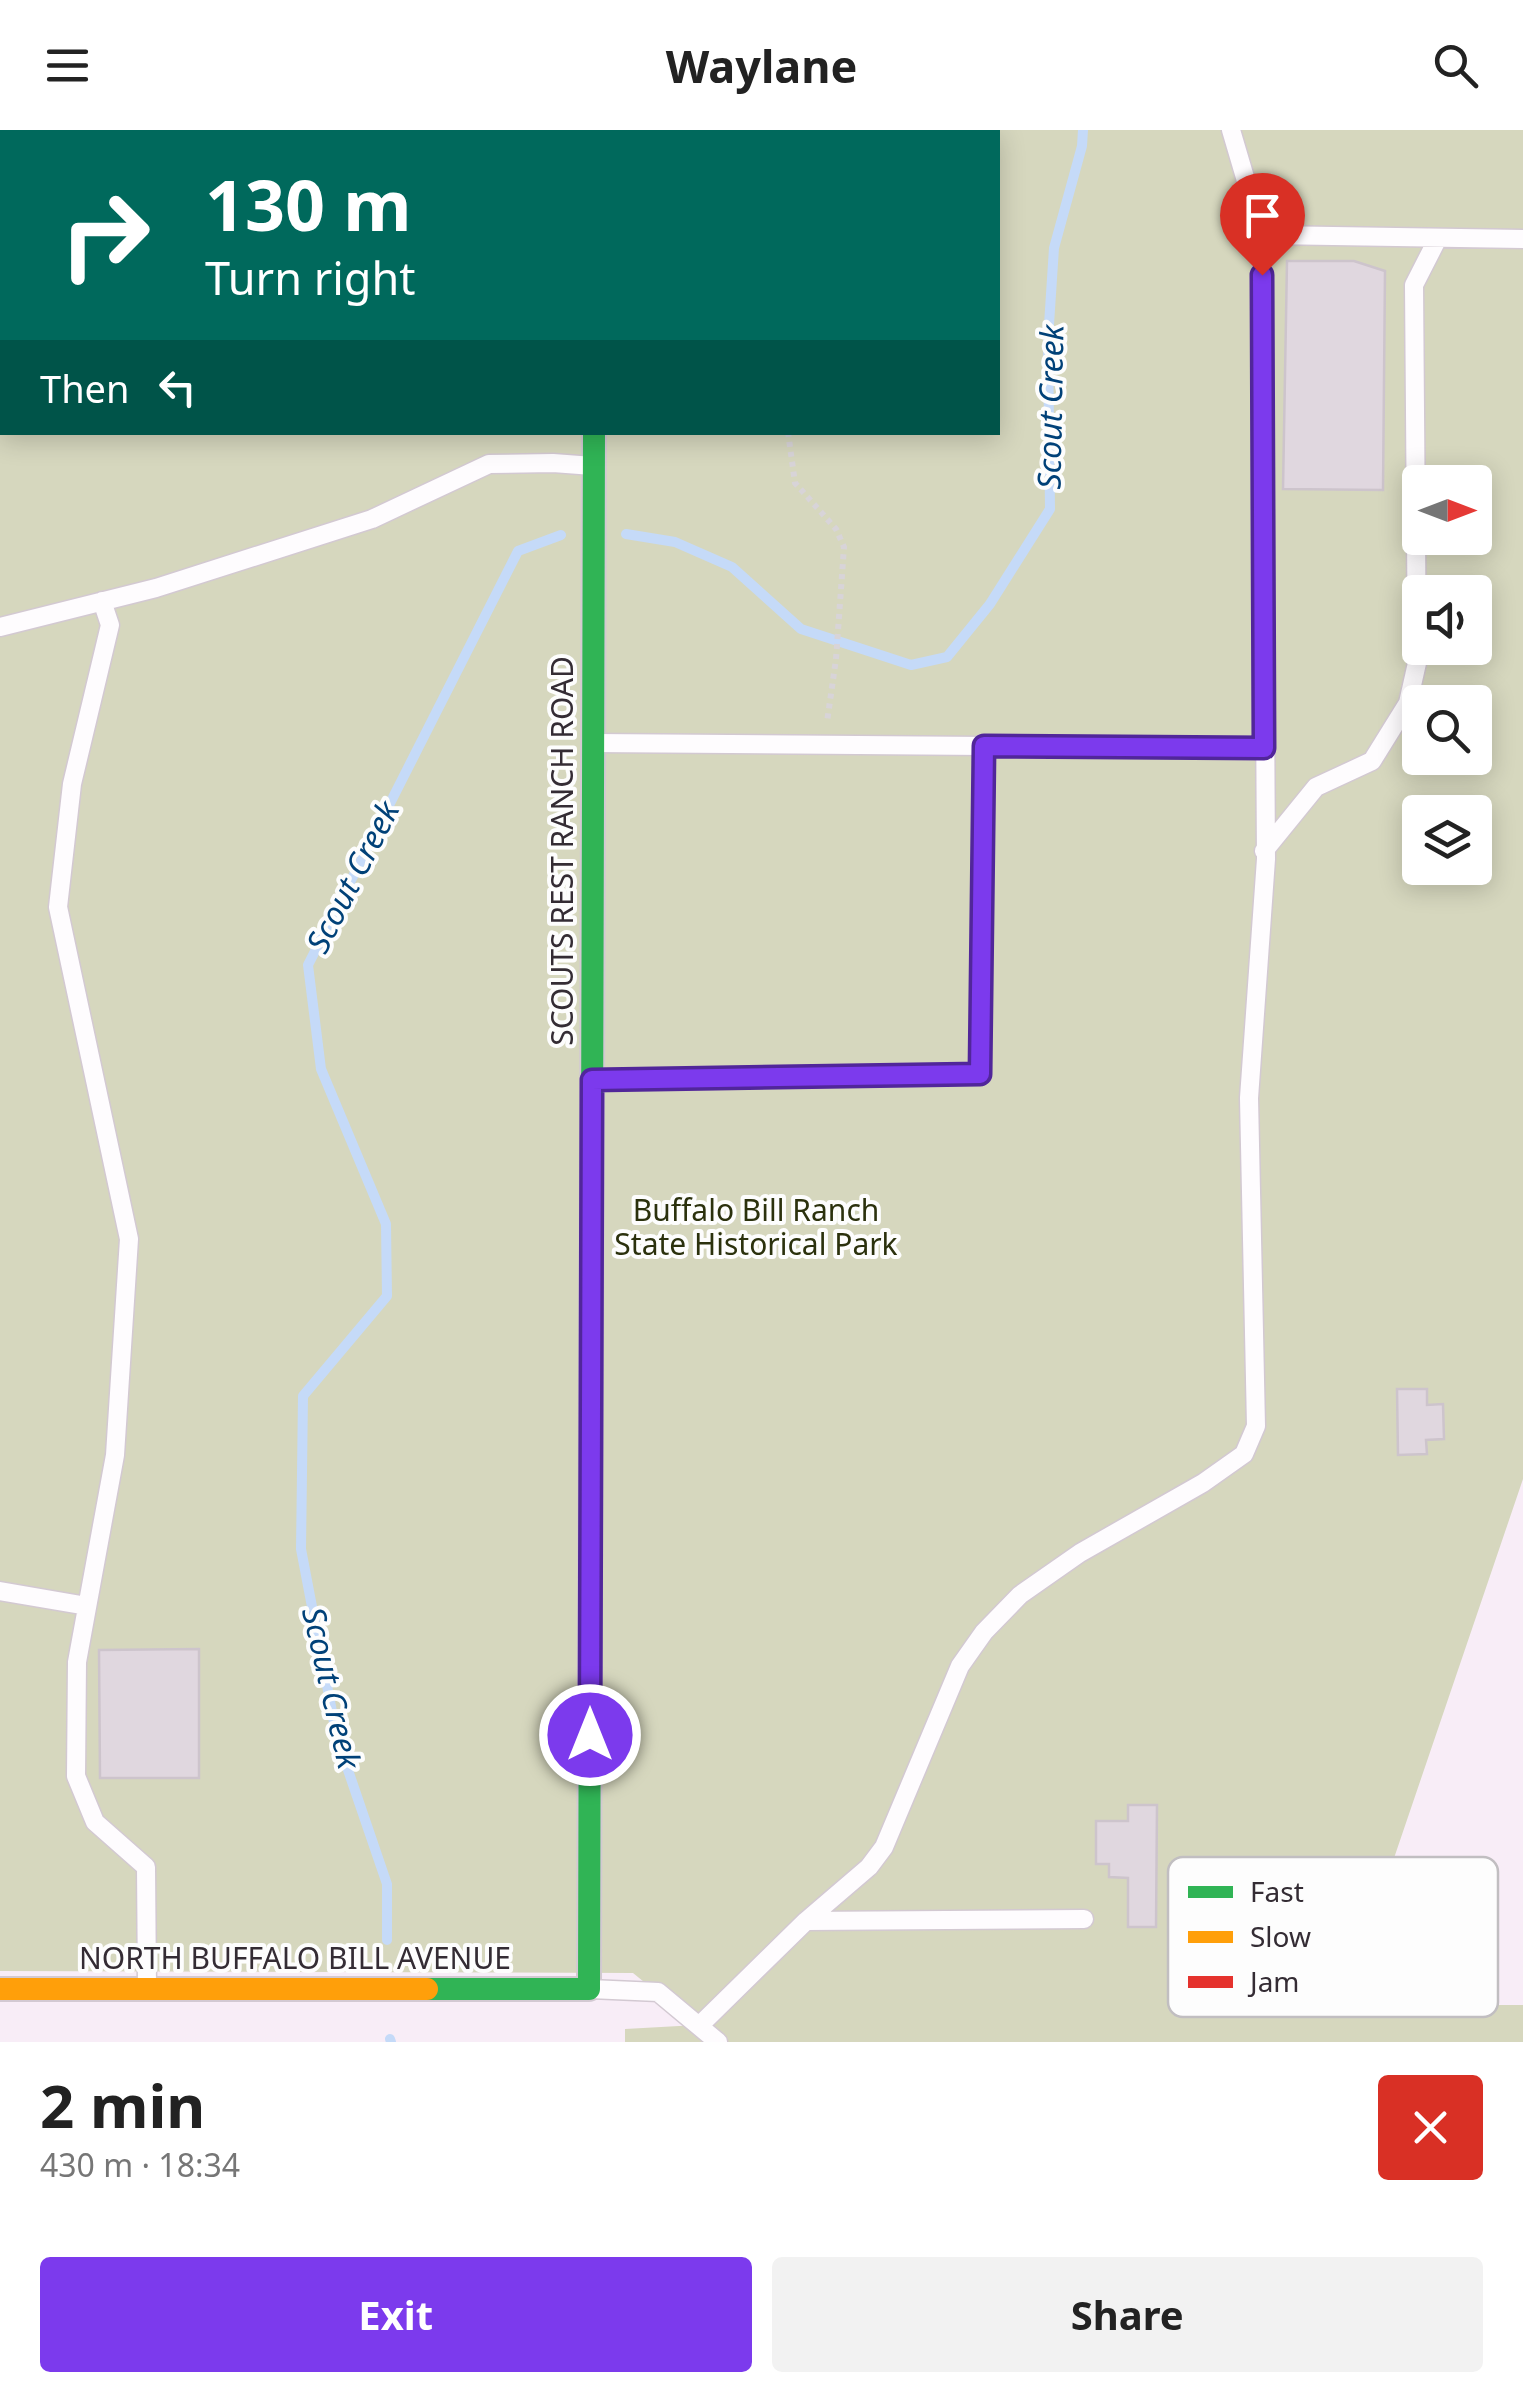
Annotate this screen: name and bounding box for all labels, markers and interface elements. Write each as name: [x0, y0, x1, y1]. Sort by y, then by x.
text: Waylane: [666, 35, 857, 96]
icon: menu: [40, 38, 95, 93]
icon: search: [1428, 38, 1483, 93]
text: 130 m: [205, 156, 412, 252]
icon: right: [40, 170, 170, 300]
pin: [1220, 173, 1305, 276]
icon: arrive: [1235, 188, 1290, 243]
text: Turn right: [205, 247, 416, 308]
water label: Scout Creek: [1027, 323, 1072, 490]
icon: left: [150, 360, 205, 415]
text: Then: [40, 362, 130, 414]
north arrow: [1402, 465, 1492, 555]
map controls: [1402, 465, 1492, 885]
button: sound: [1402, 575, 1492, 665]
street label: SCOUTS REST RANCH ROAD: [541, 656, 582, 1046]
button: search: [1402, 685, 1492, 775]
water label: Scout Creek: [295, 792, 409, 960]
button: layers: [1402, 795, 1492, 885]
park label: Buffalo Bill Ranch State Historical Park: [614, 1189, 898, 1264]
water label: Scout Creek: [293, 1603, 372, 1774]
position arrow: [538, 1683, 642, 1787]
legend: [1168, 1857, 1498, 2017]
text: Fast: [1250, 1872, 1304, 1910]
text: Slow: [1250, 1917, 1311, 1955]
street label: NORTH BUFFALO BILL AVENUE: [79, 1937, 511, 1978]
text: Jam: [1247, 1962, 1300, 2000]
text: 2 min: [40, 2064, 205, 2146]
button: close: [1378, 2075, 1483, 2180]
text: 430 m · 18:34: [40, 2143, 240, 2186]
button: Exit: [40, 2257, 752, 2372]
button: Share: [772, 2257, 1483, 2372]

